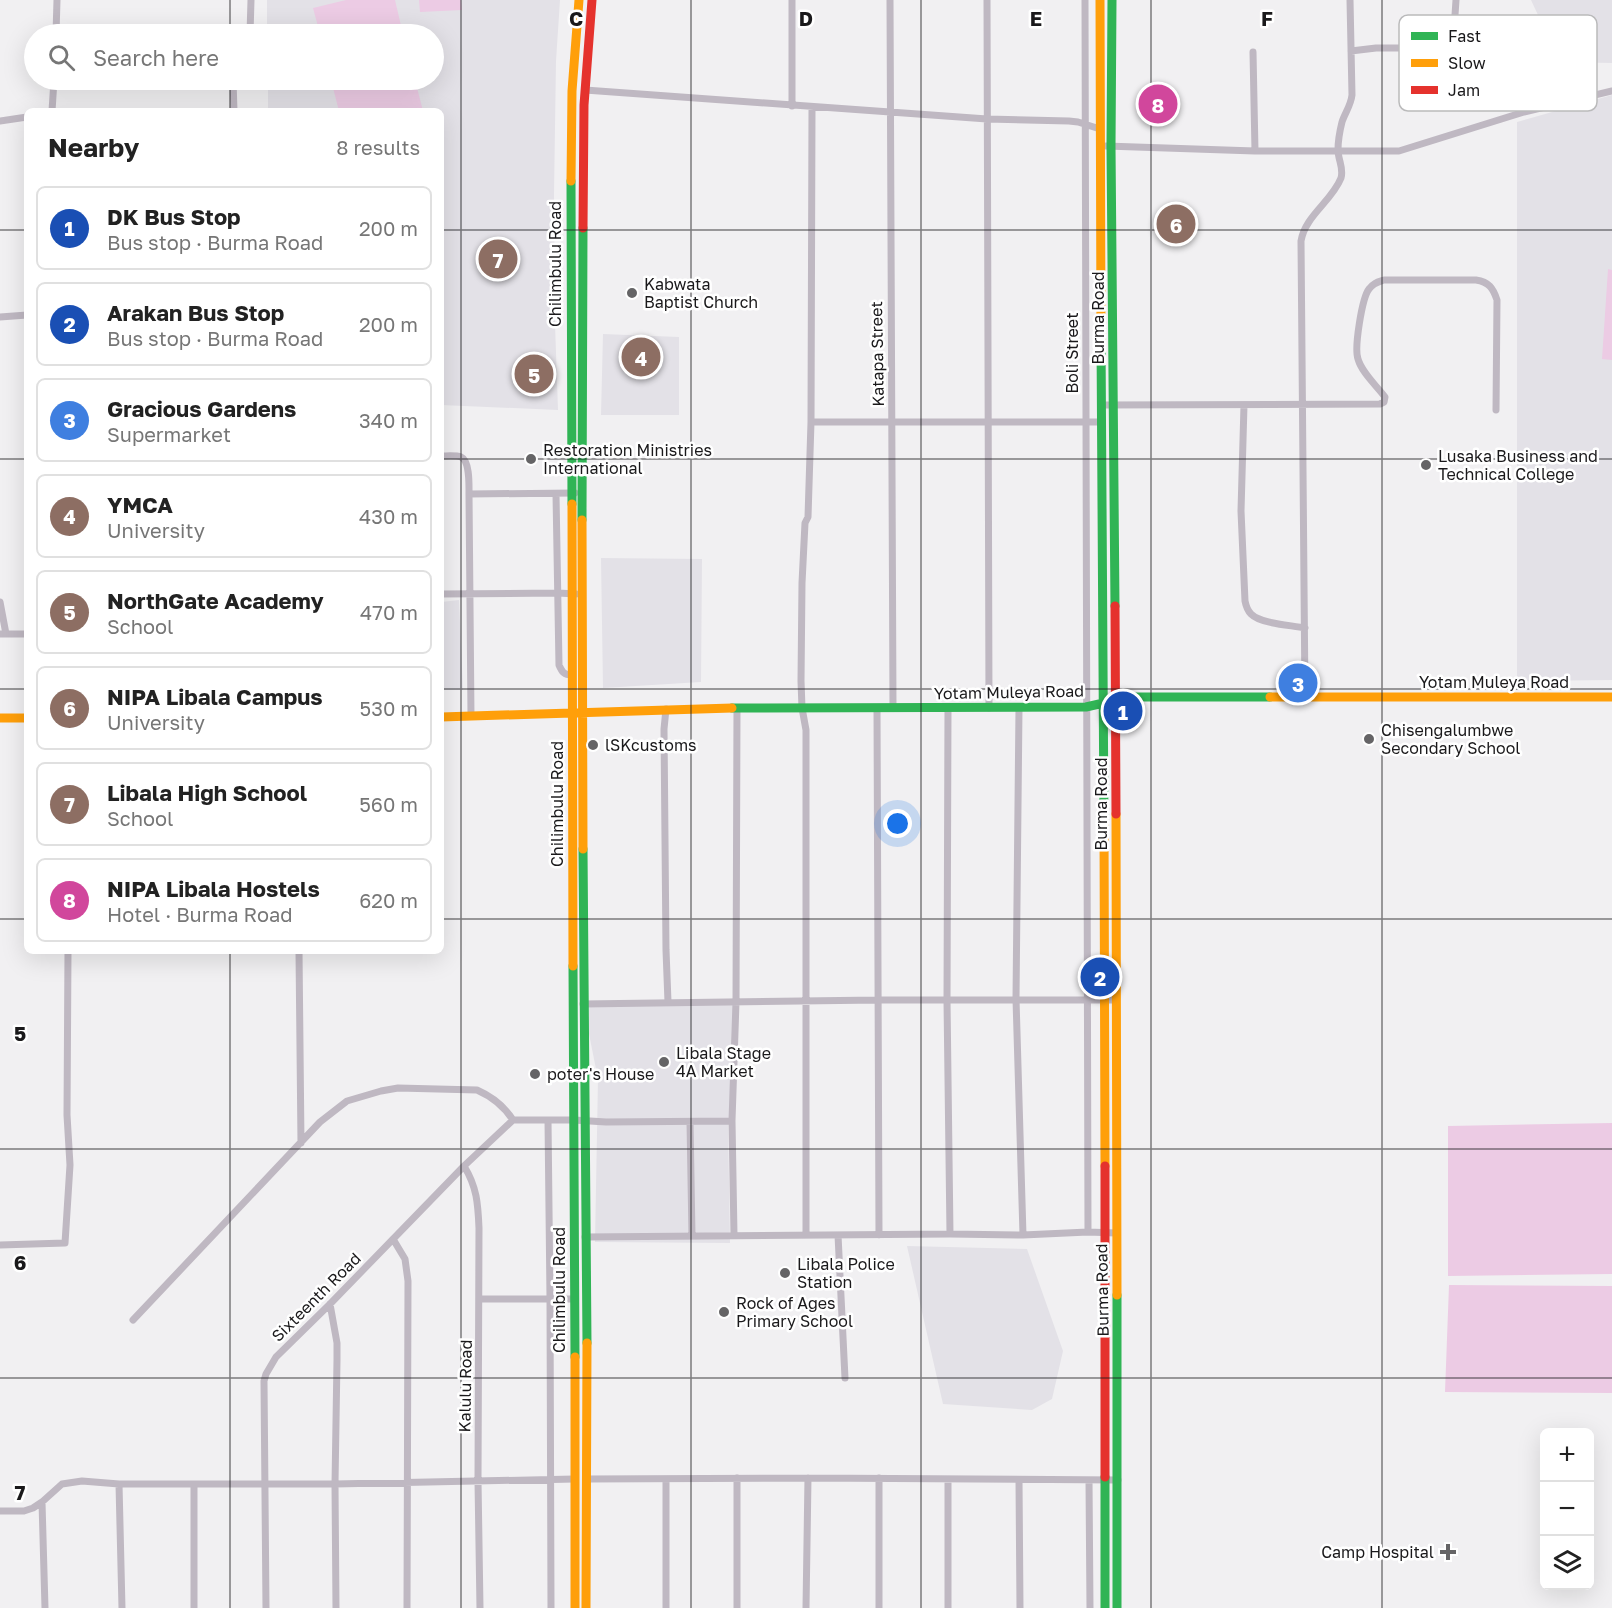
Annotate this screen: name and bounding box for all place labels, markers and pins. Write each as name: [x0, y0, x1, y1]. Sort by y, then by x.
pin: 8: [1138, 82, 1178, 126]
pin: 6: [1156, 202, 1196, 246]
pin: 7: [478, 236, 518, 282]
place label: Kabwata Baptist Church: [644, 274, 758, 312]
marker: Kabwata Baptist Church: [625, 286, 639, 300]
pin: 4: [622, 334, 660, 380]
pin: 5: [514, 352, 554, 397]
place label: Restoration Ministries International: [543, 440, 712, 478]
place label: Lusaka Business and Technical College: [1438, 446, 1598, 484]
marker: Restoration Ministries International: [524, 452, 538, 466]
marker: Lusaka Business and Technical College: [1419, 458, 1433, 472]
pin: 3: [1278, 660, 1318, 706]
pin: 1: [1104, 688, 1142, 734]
place label: Chisengalumbwe Secondary School: [1381, 720, 1520, 758]
marker: Chisengalumbwe Secondary School: [1362, 732, 1376, 746]
place label: lSKcustoms: [605, 735, 697, 755]
marker: lSKcustoms: [586, 738, 600, 752]
pin: 2: [1080, 954, 1120, 1000]
place label: Libala Stage 4A Market: [676, 1043, 771, 1081]
marker: Libala Stage 4A Market: [657, 1055, 671, 1069]
place label: poter's House: [547, 1064, 654, 1084]
marker: poter's House: [528, 1067, 542, 1081]
place label: Libala Police Station: [797, 1254, 895, 1292]
marker: Libala Police Station: [778, 1266, 792, 1280]
place label: Rock of Ages Primary School: [736, 1293, 853, 1331]
marker: Rock of Ages Primary School: [717, 1305, 731, 1319]
place label: Camp Hospital: [1321, 1542, 1434, 1562]
marker: Camp Hospital: [1439, 1543, 1457, 1561]

